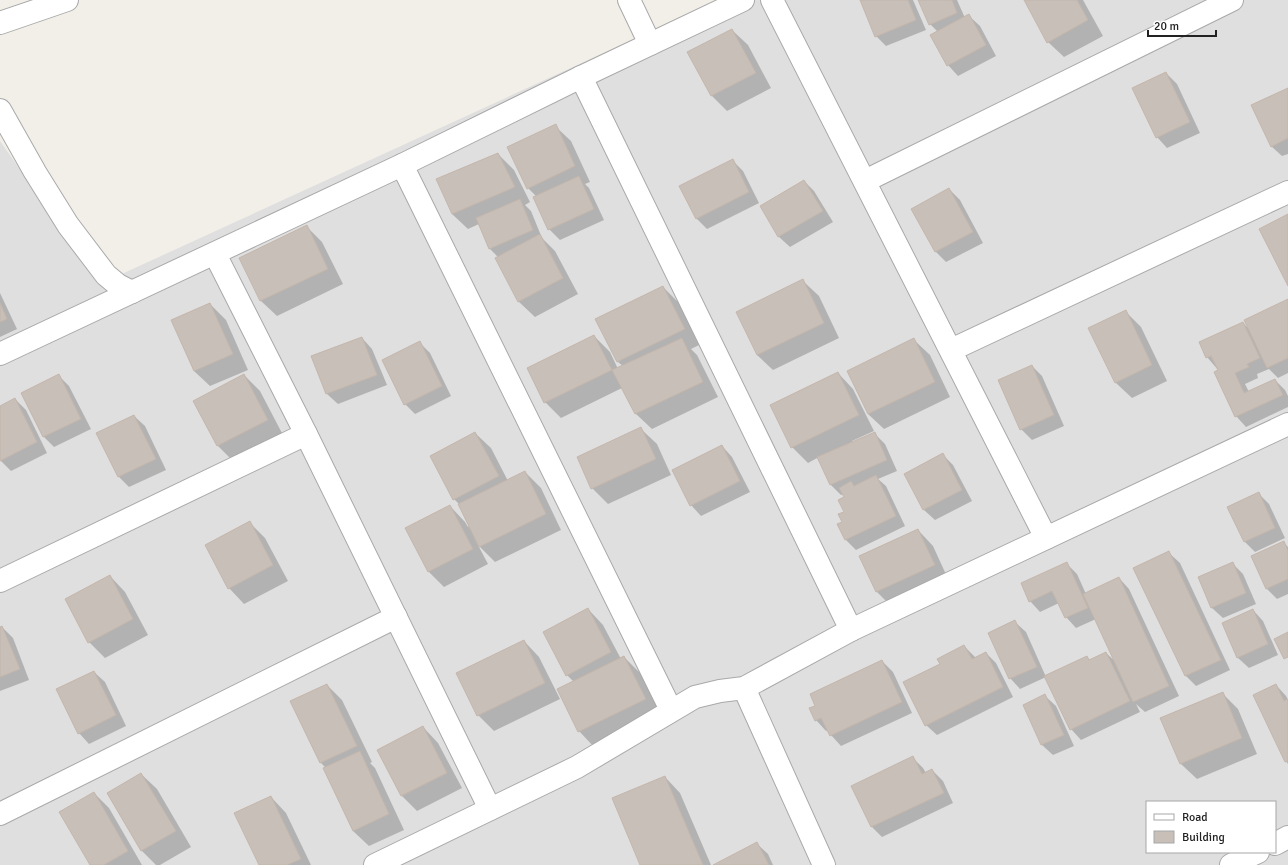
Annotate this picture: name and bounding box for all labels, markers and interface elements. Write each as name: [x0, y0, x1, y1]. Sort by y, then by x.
scale bar: [1148, 12, 1216, 38]
text: 20 m: [1154, 19, 1179, 34]
legend: [1146, 801, 1276, 853]
text: Road: [1182, 810, 1208, 825]
text: Building: [1182, 830, 1225, 845]

